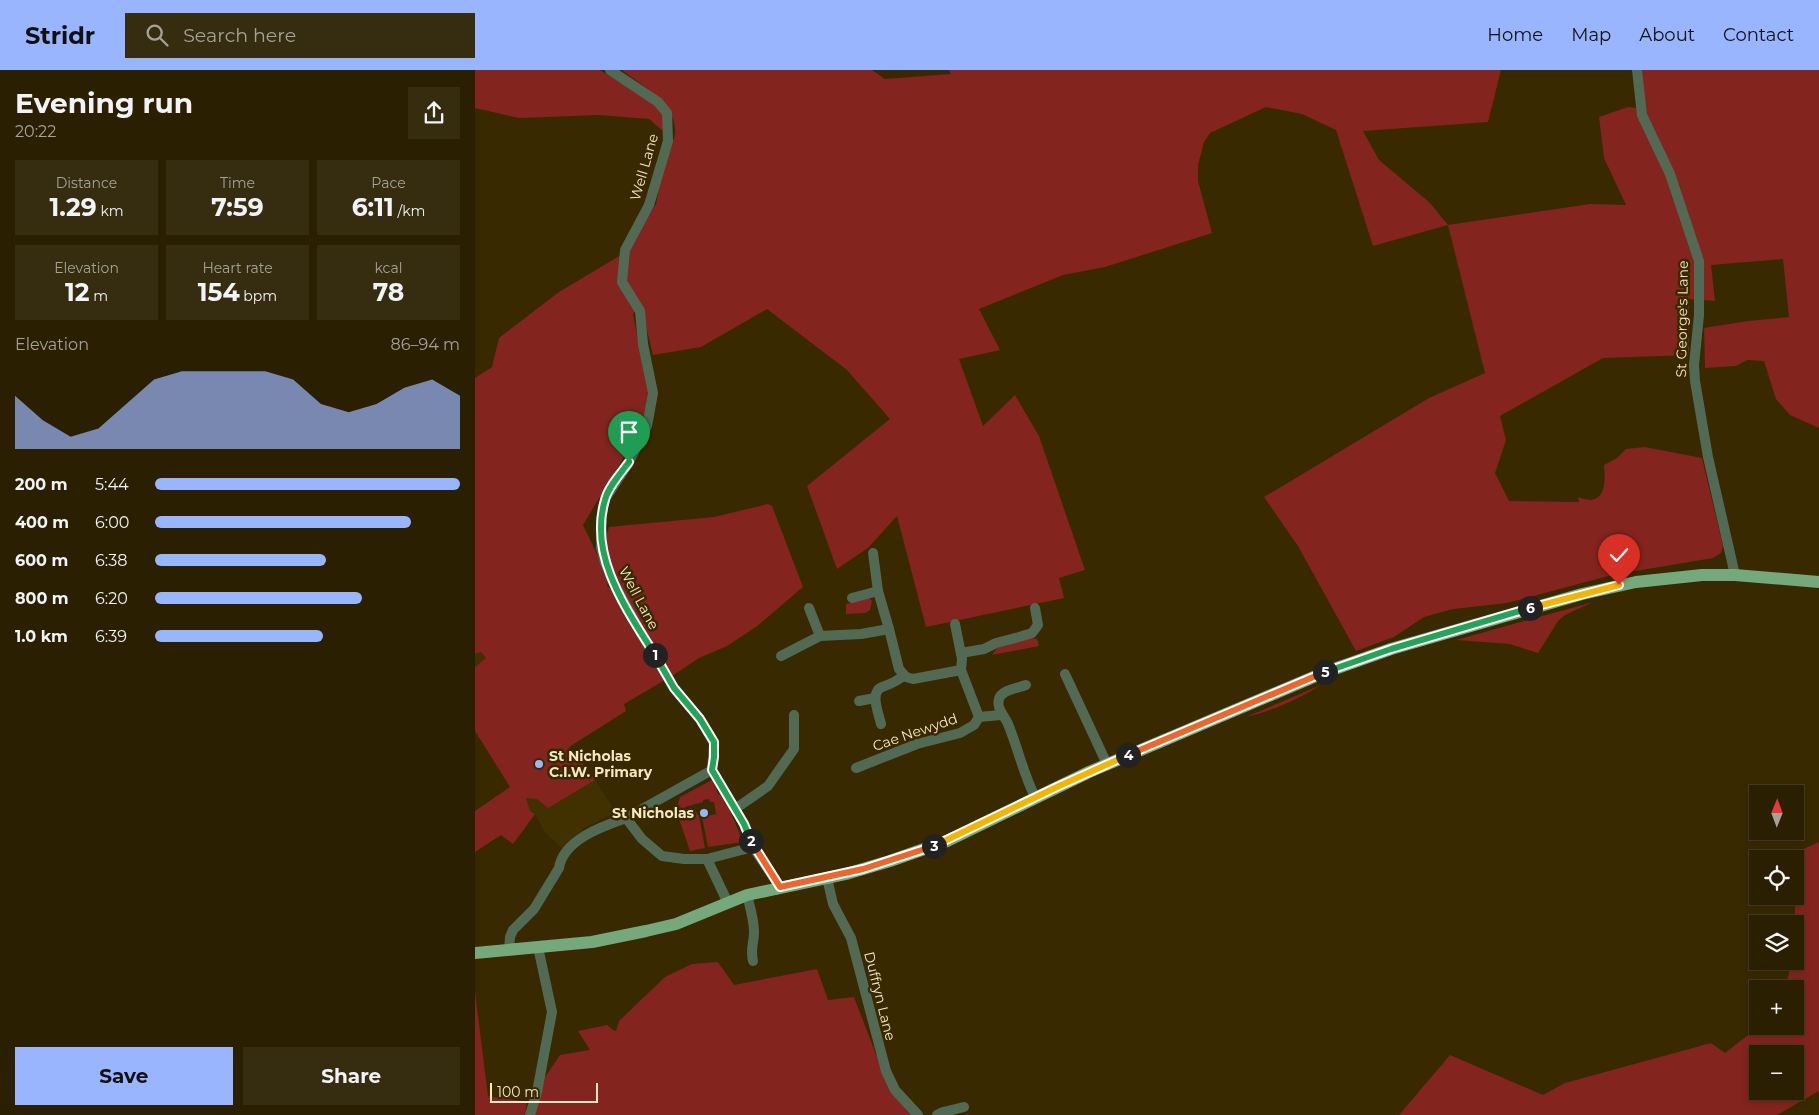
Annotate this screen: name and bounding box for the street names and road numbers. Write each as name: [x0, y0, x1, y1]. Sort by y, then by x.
street label: Well Lane: [626, 131, 662, 203]
street label: St George's Lane: [1672, 260, 1692, 378]
street label: Well Lane: [615, 563, 663, 633]
street label: Cae Newydd: [870, 709, 960, 755]
street label: Duffryn Lane: [860, 950, 900, 1042]

